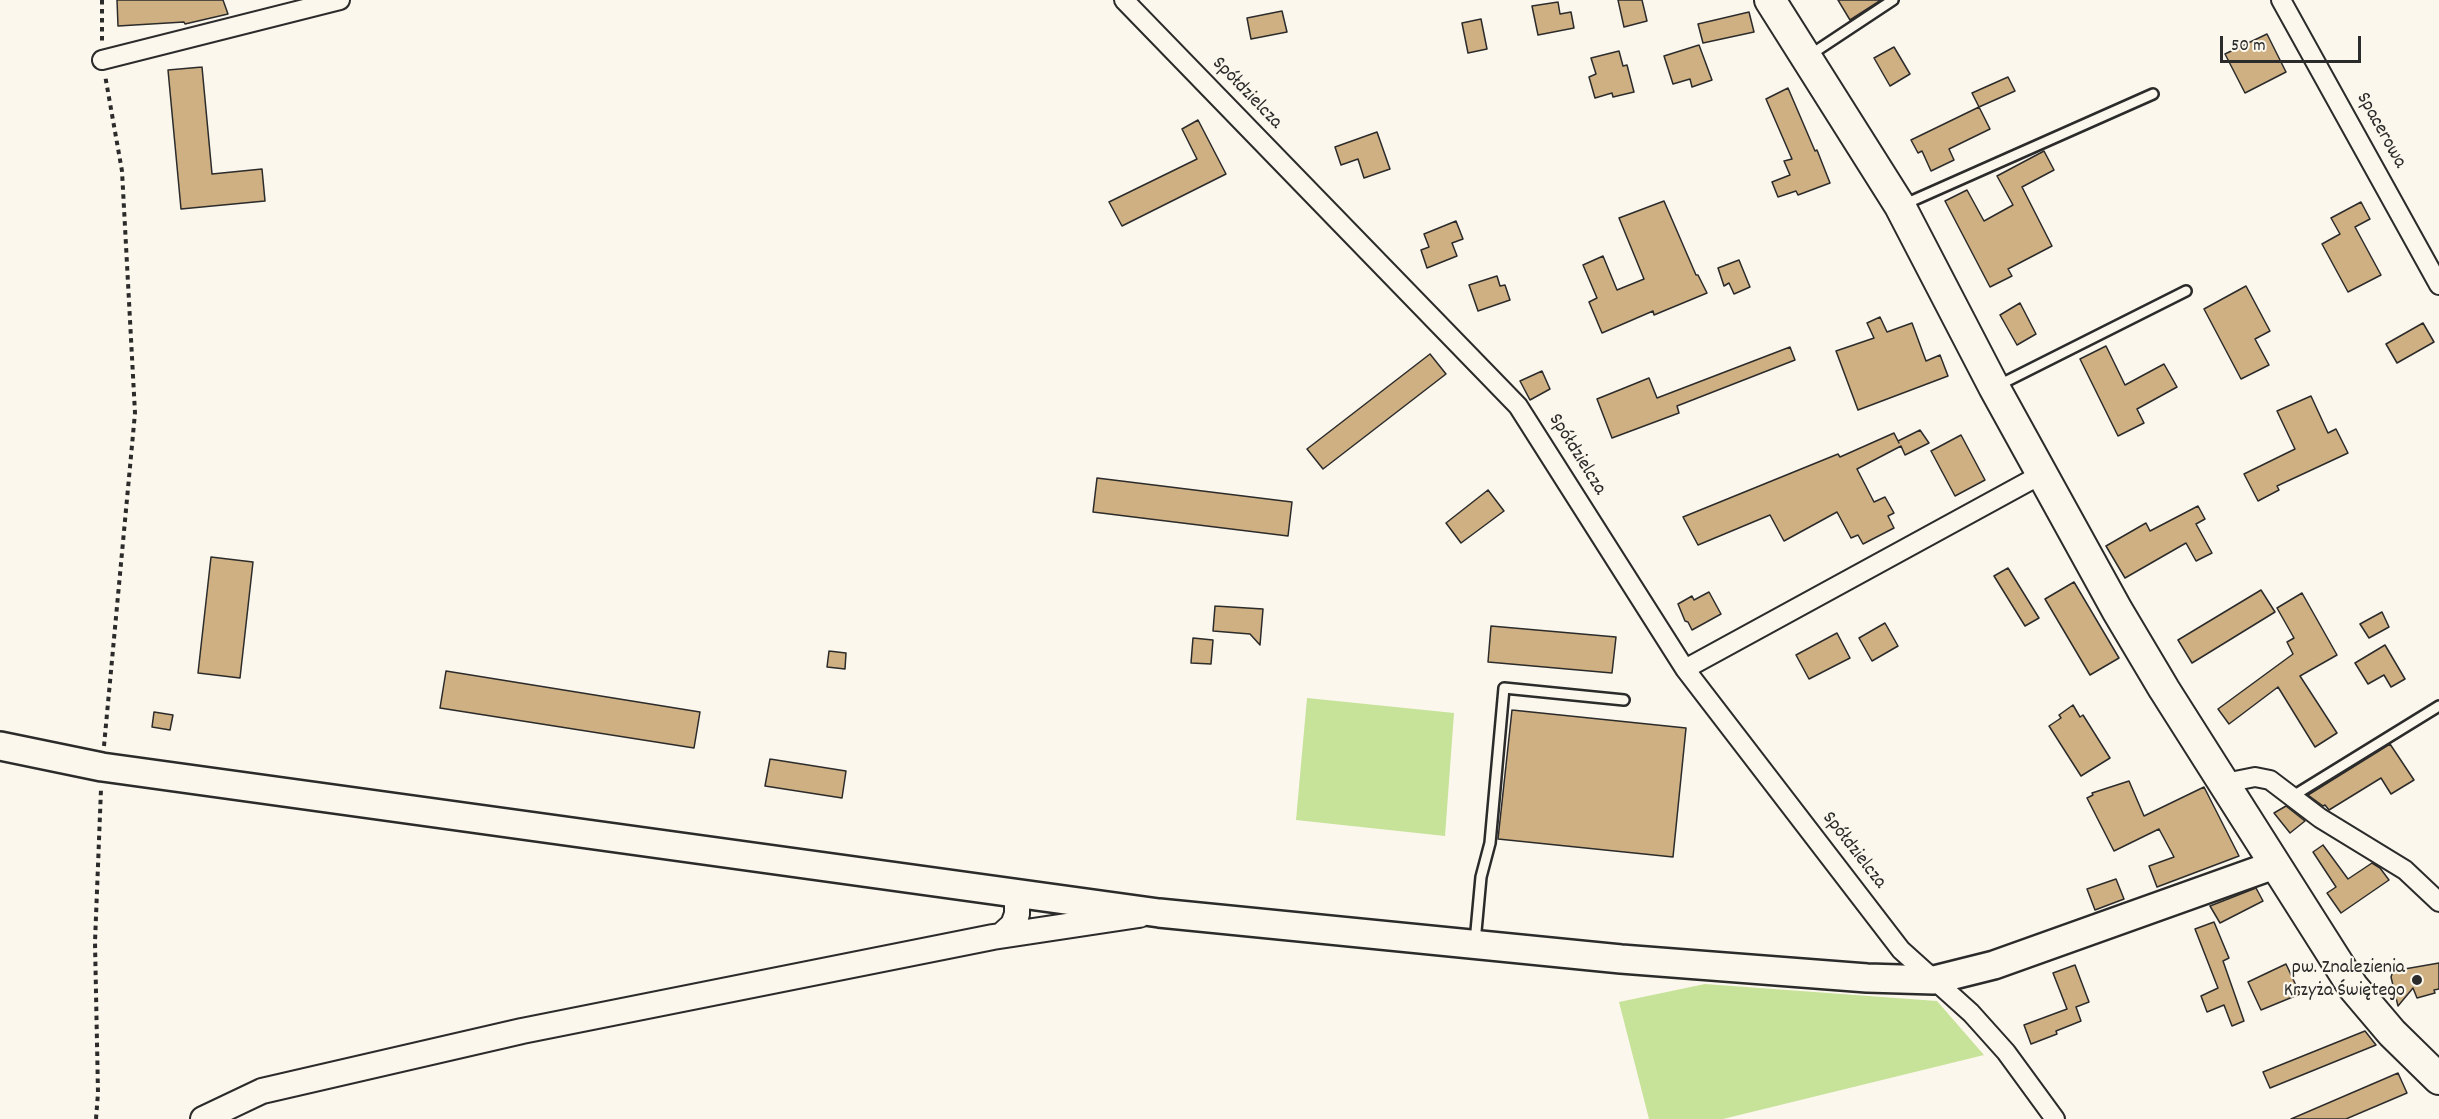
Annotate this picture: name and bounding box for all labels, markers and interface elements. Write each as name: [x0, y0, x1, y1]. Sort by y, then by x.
scale bar: [2223, 24, 2364, 62]
text: 50 m: [2231, 34, 2266, 59]
street label: Spółdzielcza: [1206, 53, 1286, 135]
street label: Spacerowa: [2349, 89, 2411, 173]
street label: Spółdzielcza: [1542, 410, 1610, 500]
street label: Spółdzielcza: [1815, 808, 1891, 894]
place label: pw. Znalezienia Krzyża Świętego: [2284, 957, 2405, 1004]
marker: pw. Znalezienia Krzyża Świętego: [2410, 973, 2424, 987]

